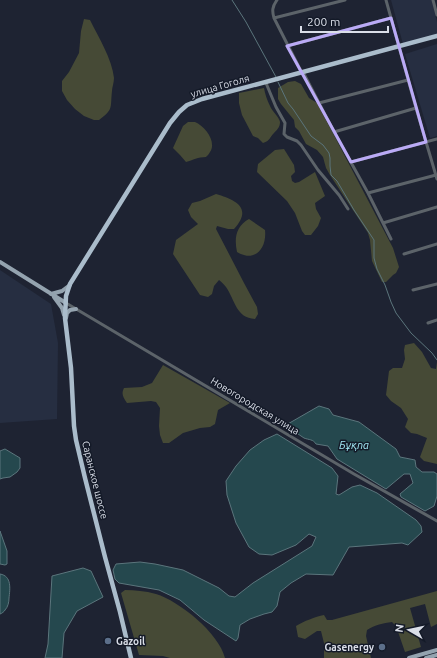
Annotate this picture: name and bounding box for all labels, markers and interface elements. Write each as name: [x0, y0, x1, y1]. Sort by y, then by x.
scale bar: [301, 8, 388, 34]
text: 200 m: [307, 15, 340, 28]
street label: улица Гоголя: [189, 72, 251, 100]
street label: Новогородская улица: [209, 375, 301, 437]
water label: Бұқпа: [339, 439, 369, 451]
street label: Саранское шоссе: [80, 440, 110, 520]
north arrow: [389, 610, 429, 650]
text: N: [393, 623, 406, 633]
marker: Gazoil: [103, 636, 113, 646]
place label: Gazoil: [116, 636, 145, 647]
place label: Gasenergy: [324, 642, 375, 653]
marker: Gasenergy: [377, 642, 387, 652]

